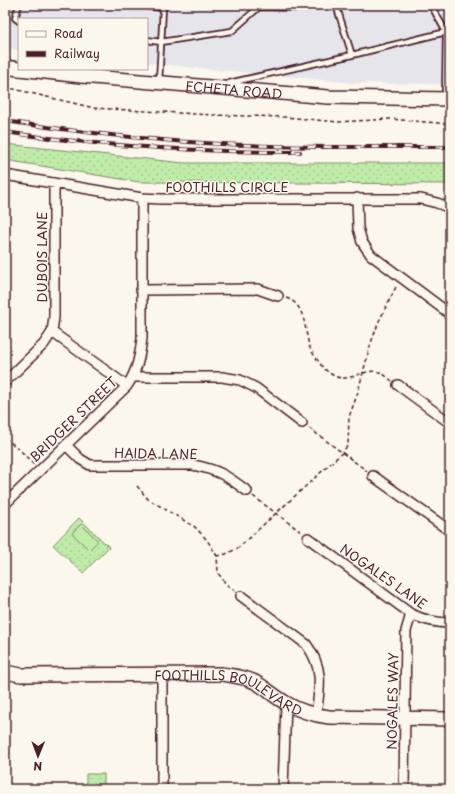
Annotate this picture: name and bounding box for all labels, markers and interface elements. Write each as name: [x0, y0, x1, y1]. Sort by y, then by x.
legend: [18, 18, 148, 70]
text: Road: [54, 24, 83, 42]
text: Railway: [54, 44, 100, 62]
street label: ECHETA ROAD: [185, 75, 283, 103]
street label: FOOTHILLS CIRCLE: [165, 177, 289, 196]
street label: DUBOIS LANE: [32, 212, 51, 302]
street label: BRIDGER STREET: [25, 372, 121, 466]
street label: HAIDA LANE: [114, 443, 198, 463]
street label: NOGALES LANE: [337, 539, 431, 613]
street label: NOGALES WAY: [382, 651, 402, 750]
street label: FOOTHILLS BOULEVARD: [154, 664, 306, 720]
north arrow: [18, 736, 58, 776]
text: N: [33, 758, 42, 775]

